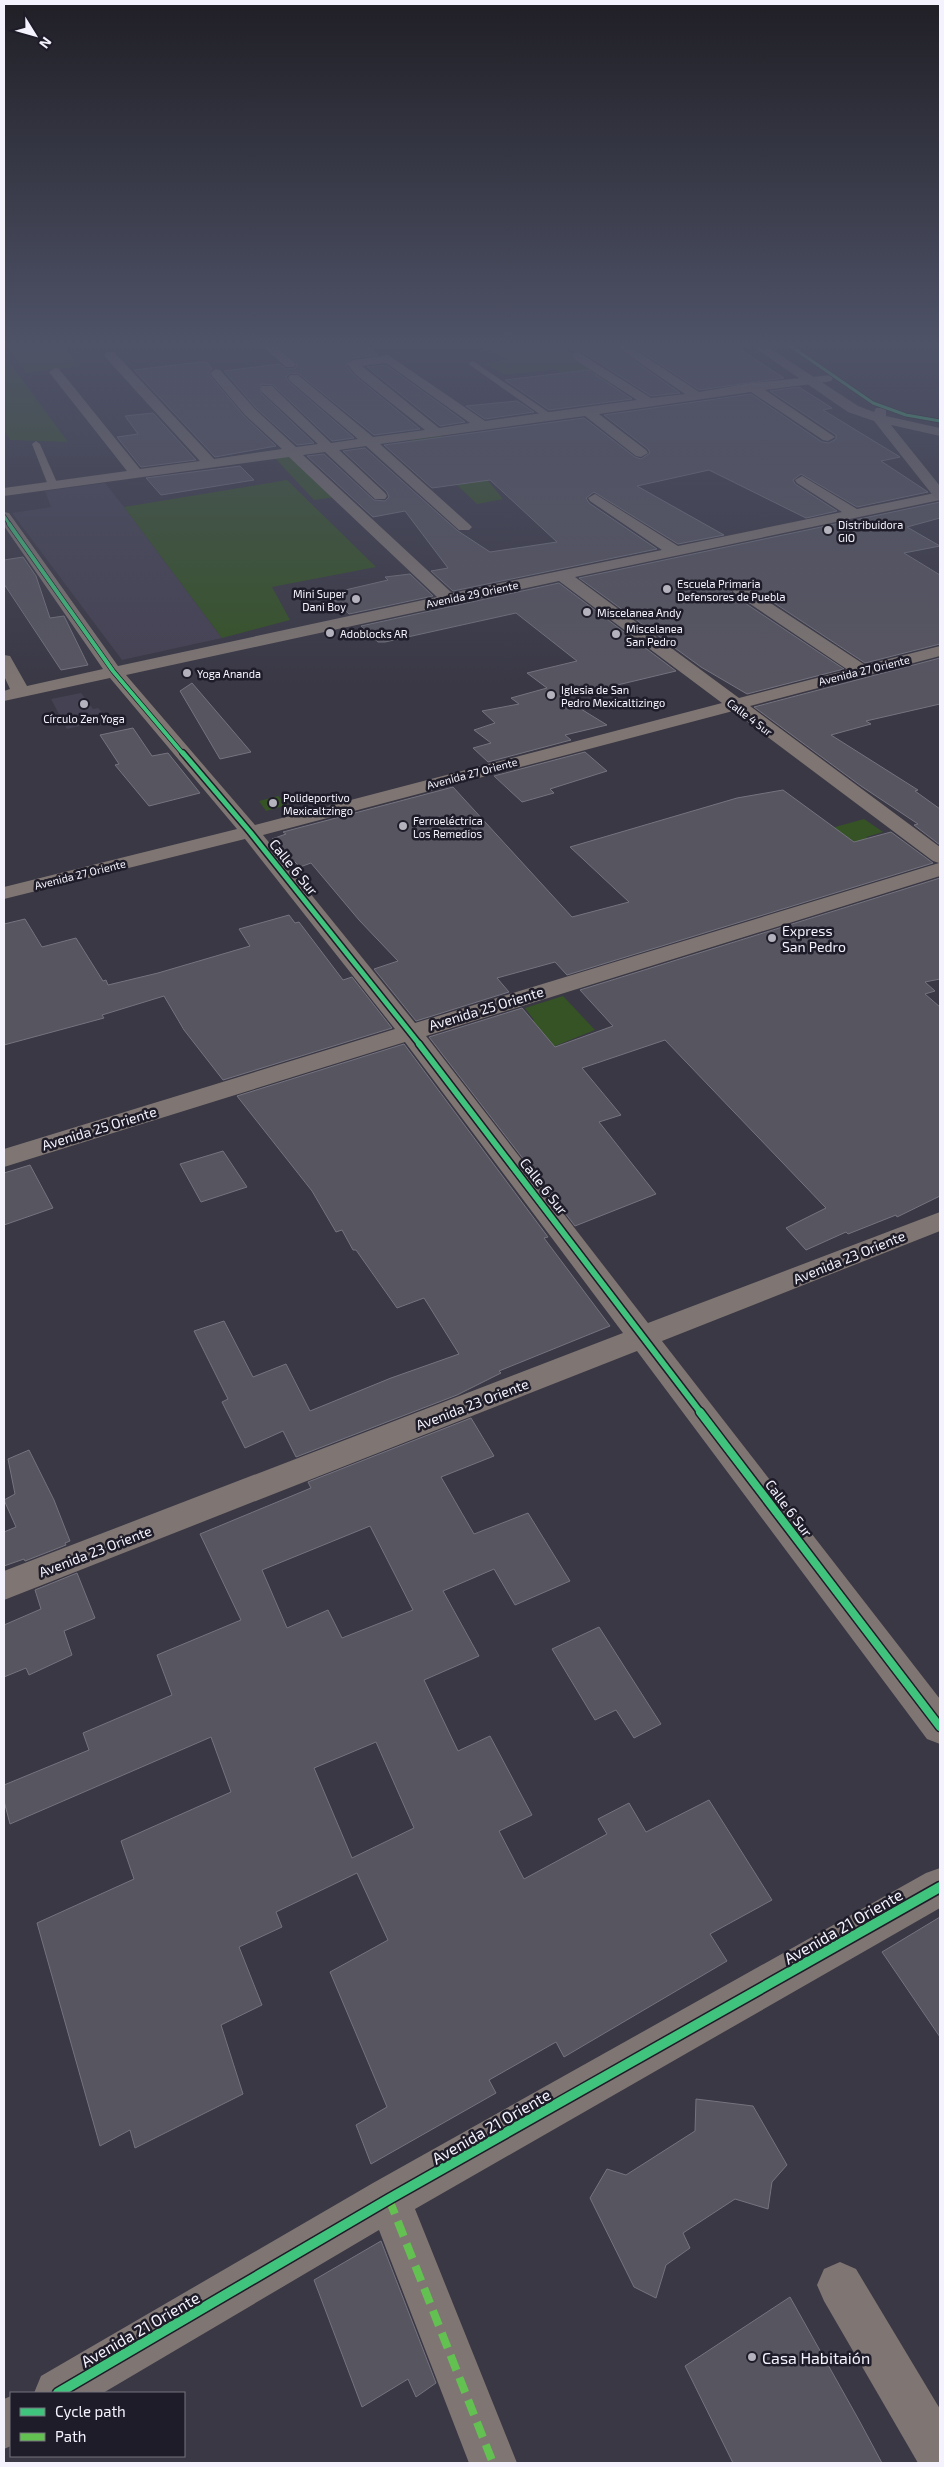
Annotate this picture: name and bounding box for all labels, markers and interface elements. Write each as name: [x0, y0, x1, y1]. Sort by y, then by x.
north arrow: [10, 10, 60, 60]
text: N: [36, 34, 56, 52]
place label: Distribuidora GIO: [838, 518, 903, 544]
marker: Distribuidora GIO: [822, 524, 834, 536]
place label: Escuela Primaria Defensores de Puebla: [677, 577, 786, 603]
street label: Avenida 29 Oriente: [425, 578, 519, 610]
marker: Escuela Primaria Defensores de Puebla: [661, 583, 673, 595]
place label: Mini Super Dani Boy: [293, 587, 347, 613]
marker: Mini Super Dani Boy: [350, 593, 362, 605]
marker: Miscelanea Andy: [581, 606, 593, 618]
place label: Miscelanea Andy: [597, 606, 682, 619]
place label: Miscelanea San Pedro: [626, 622, 683, 648]
marker: Adoblocks AR: [324, 627, 336, 639]
place label: Adoblocks AR: [340, 627, 408, 640]
marker: Miscelanea San Pedro: [610, 628, 622, 640]
street label: Avenida 27 Oriente: [817, 652, 911, 688]
marker: Yoga Ananda: [181, 667, 193, 679]
place label: Yoga Ananda: [197, 667, 261, 680]
place label: Iglesia de San Pedro Mexicaltizingo: [561, 683, 665, 709]
marker: Iglesia de San Pedro Mexicaltizingo: [545, 689, 557, 701]
street label: Calle 4 Sur: [725, 696, 776, 739]
marker: Círculo Zen Yoga: [78, 698, 90, 710]
place label: Círculo Zen Yoga: [43, 712, 125, 725]
street label: Avenida 27 Oriente: [425, 755, 519, 791]
place label: Polideportivo Mexicaltzingo: [283, 791, 353, 817]
marker: Polideportivo Mexicaltzingo: [267, 797, 279, 809]
place label: Ferroeléctrica Los Remedios: [413, 814, 483, 840]
marker: Ferroeléctrica Los Remedios: [397, 820, 409, 832]
street label: Calle 6 Sur: [266, 836, 322, 899]
street label: Avenida 27 Oriente: [33, 856, 127, 892]
place label: Express San Pedro: [782, 922, 846, 955]
marker: Express San Pedro: [766, 932, 778, 944]
street label: Avenida 25 Oriente: [427, 982, 545, 1034]
street label: Avenida 25 Oriente: [40, 1102, 158, 1154]
street label: Calle 6 Sur: [517, 1154, 572, 1218]
street label: Avenida 23 Oriente: [790, 1227, 908, 1287]
street label: Avenida 23 Oriente: [413, 1375, 531, 1433]
street label: Calle 6 Sur: [762, 1476, 816, 1540]
street label: Avenida 23 Oriente: [36, 1522, 154, 1580]
street label: Avenida 21 Oriente: [780, 1884, 906, 1968]
street label: Avenida 21 Oriente: [428, 2084, 554, 2168]
street label: Avenida 21 Oriente: [77, 2287, 203, 2371]
place label: Casa Habitaión: [762, 2348, 870, 2367]
marker: Casa Habitaión: [746, 2351, 758, 2363]
legend: [10, 2392, 185, 2457]
text: Cycle path: [55, 2402, 126, 2420]
text: Path: [55, 2427, 86, 2445]

